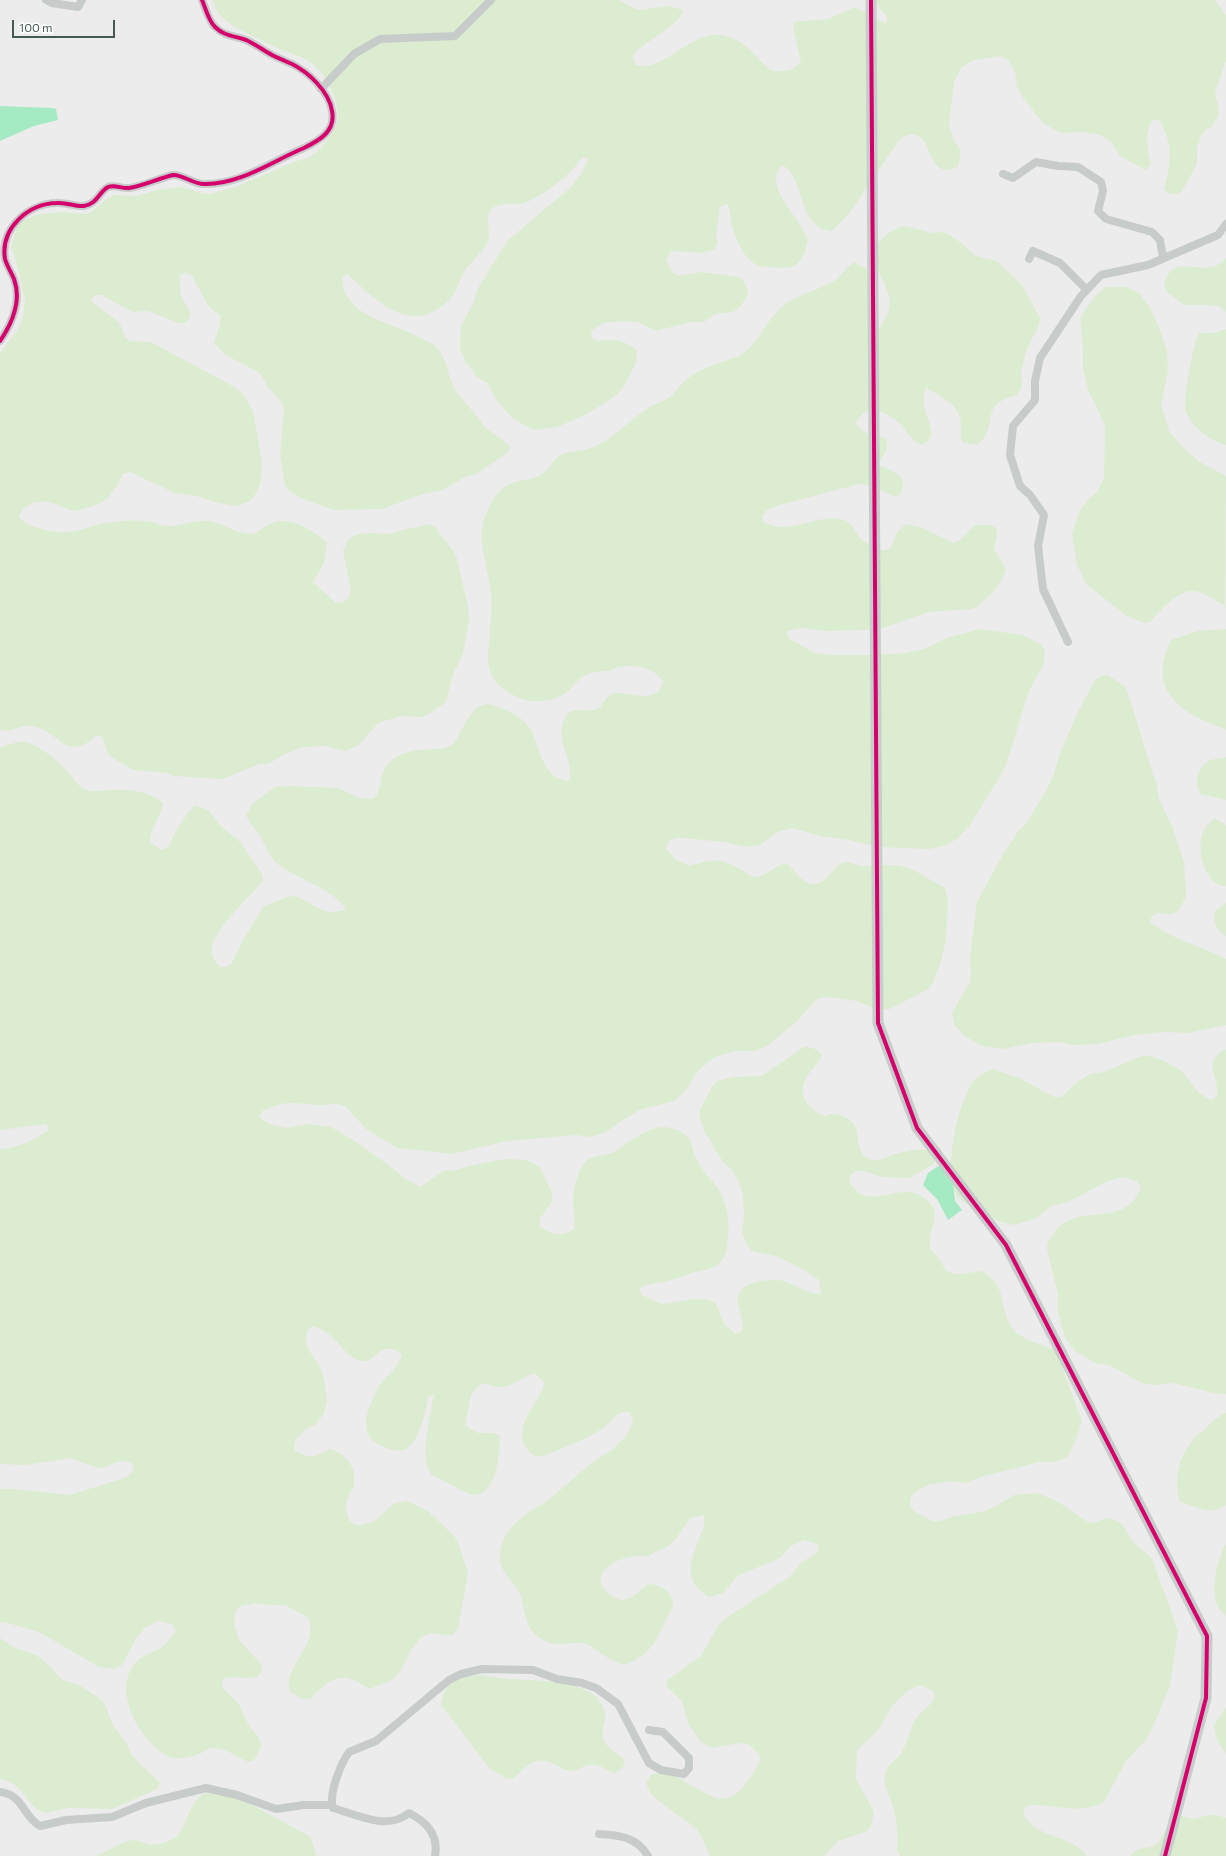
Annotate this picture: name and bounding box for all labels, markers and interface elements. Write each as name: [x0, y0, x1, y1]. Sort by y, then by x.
scale bar: [14, 12, 117, 38]
text: 100 m: [19, 20, 53, 34]

